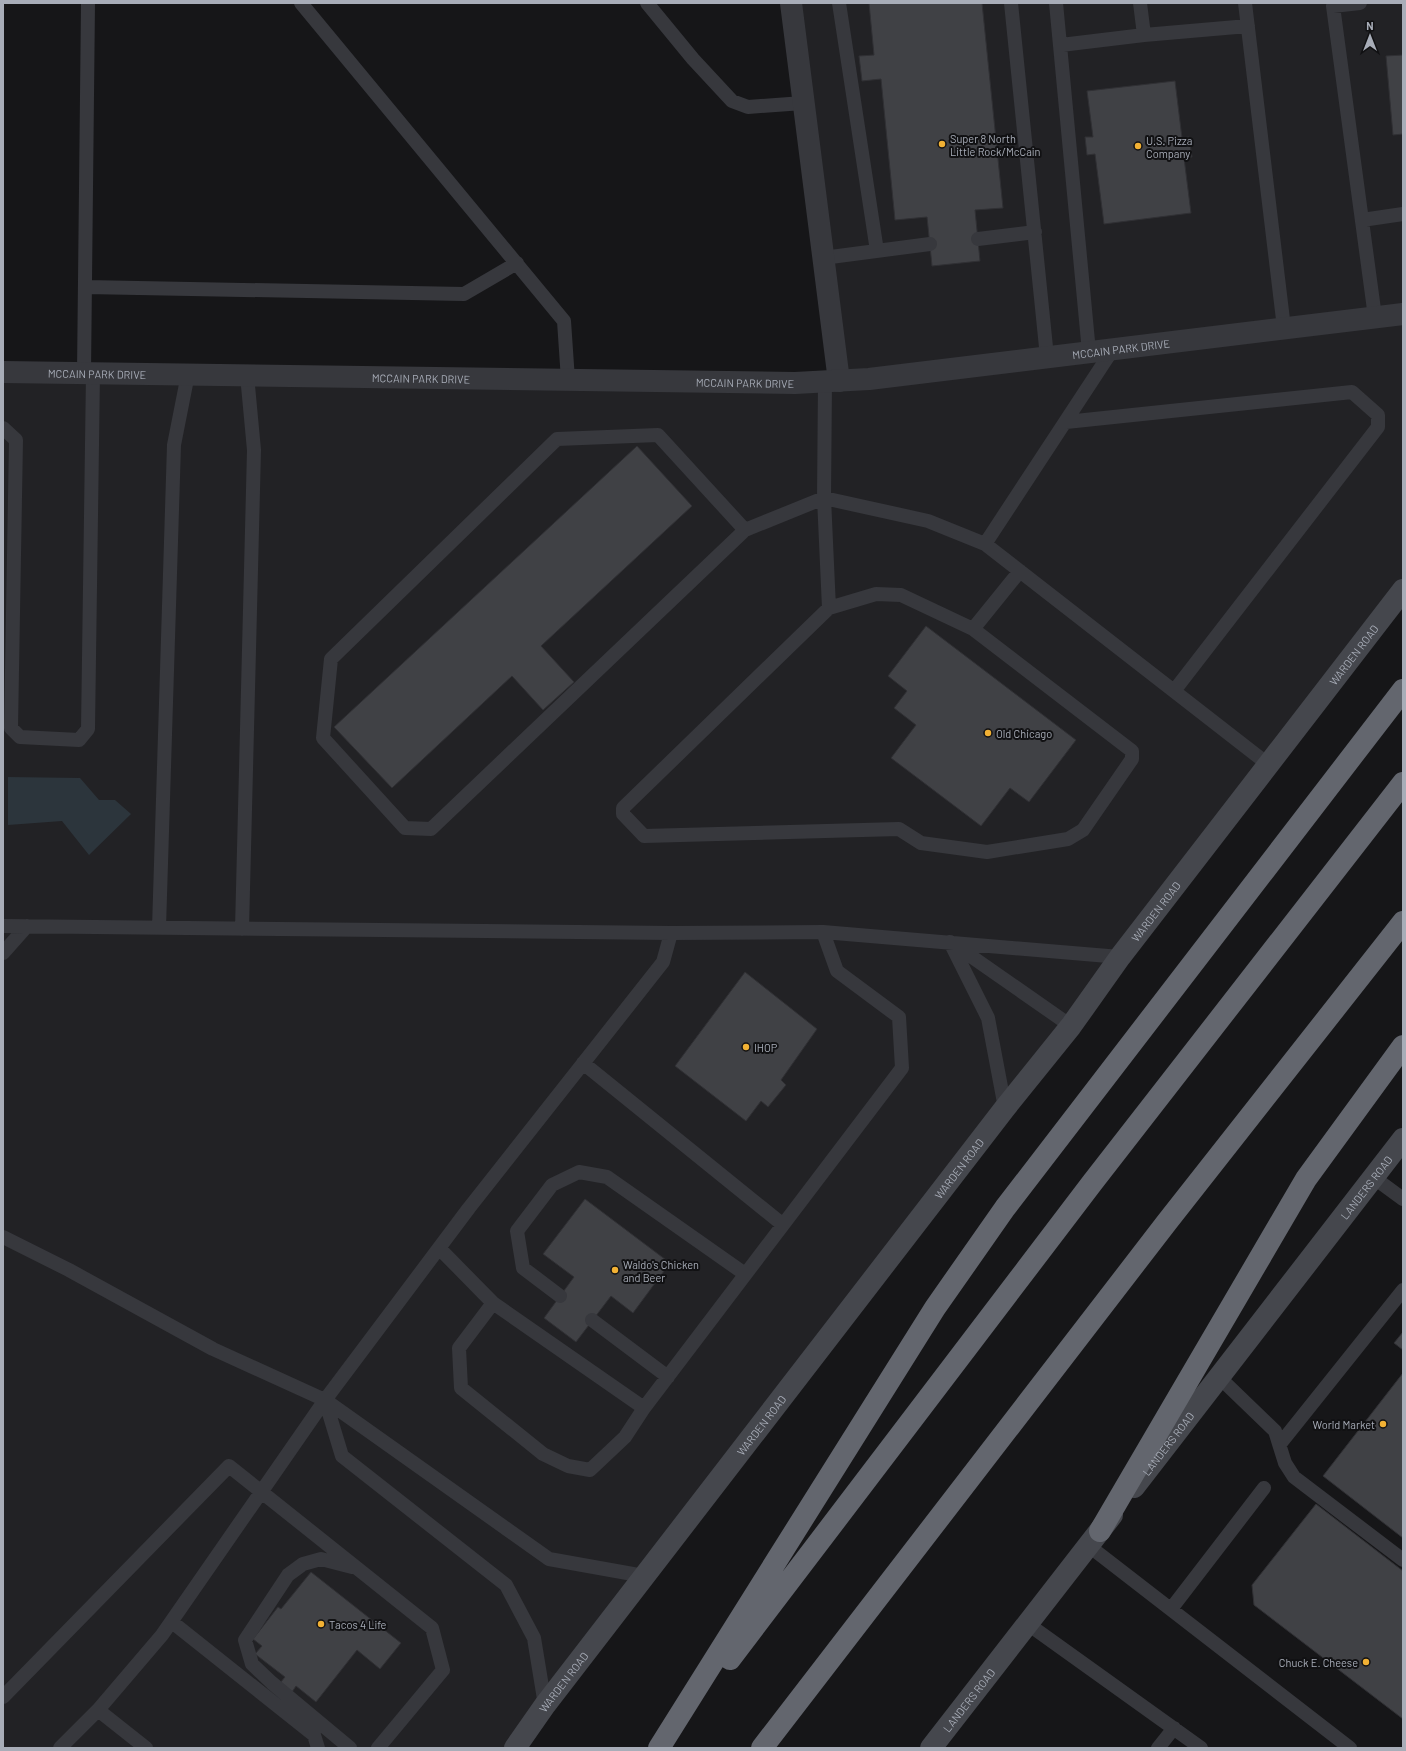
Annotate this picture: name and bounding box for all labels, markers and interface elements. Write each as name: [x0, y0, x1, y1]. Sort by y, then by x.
north arrow: [1350, 16, 1390, 56]
text: N: [1366, 19, 1374, 32]
place label: Super 8 North Little Rock/McCain: [950, 132, 1041, 158]
place label: U.S. Pizza Company: [1146, 134, 1192, 160]
marker: Super 8 North Little Rock/McCain: [937, 139, 947, 149]
marker: U.S. Pizza Company: [1133, 141, 1143, 151]
street label: MCCAIN PARK DRIVE: [1071, 336, 1171, 361]
street label: MCCAIN PARK DRIVE: [48, 366, 147, 380]
street label: MCCAIN PARK DRIVE: [372, 371, 471, 385]
street label: MCCAIN PARK DRIVE: [696, 375, 795, 389]
street label: WARDEN ROAD: [1326, 622, 1381, 687]
place label: Old Chicago: [996, 727, 1052, 740]
marker: Old Chicago: [983, 728, 993, 738]
street label: WARDEN ROAD: [1128, 878, 1183, 944]
place label: IHOP: [754, 1041, 778, 1054]
marker: IHOP: [741, 1042, 751, 1052]
street label: WARDEN ROAD: [931, 1136, 986, 1201]
street label: LANDERS ROAD: [1337, 1153, 1394, 1221]
place label: Waldo's Chicken and Beer: [623, 1258, 699, 1284]
marker: Waldo's Chicken and Beer: [610, 1265, 620, 1275]
street label: WARDEN ROAD: [734, 1392, 788, 1458]
street label: LANDERS ROAD: [1139, 1409, 1196, 1478]
place label: World Market: [1313, 1418, 1375, 1431]
marker: World Market: [1378, 1419, 1388, 1429]
place label: Tacos 4 Life: [329, 1618, 387, 1631]
marker: Tacos 4 Life: [316, 1619, 326, 1629]
street label: WARDEN ROAD: [536, 1649, 590, 1714]
place label: Chuck E. Cheese: [1279, 1656, 1358, 1669]
marker: Chuck E. Cheese: [1361, 1657, 1371, 1667]
street label: LANDERS ROAD: [940, 1665, 997, 1734]

